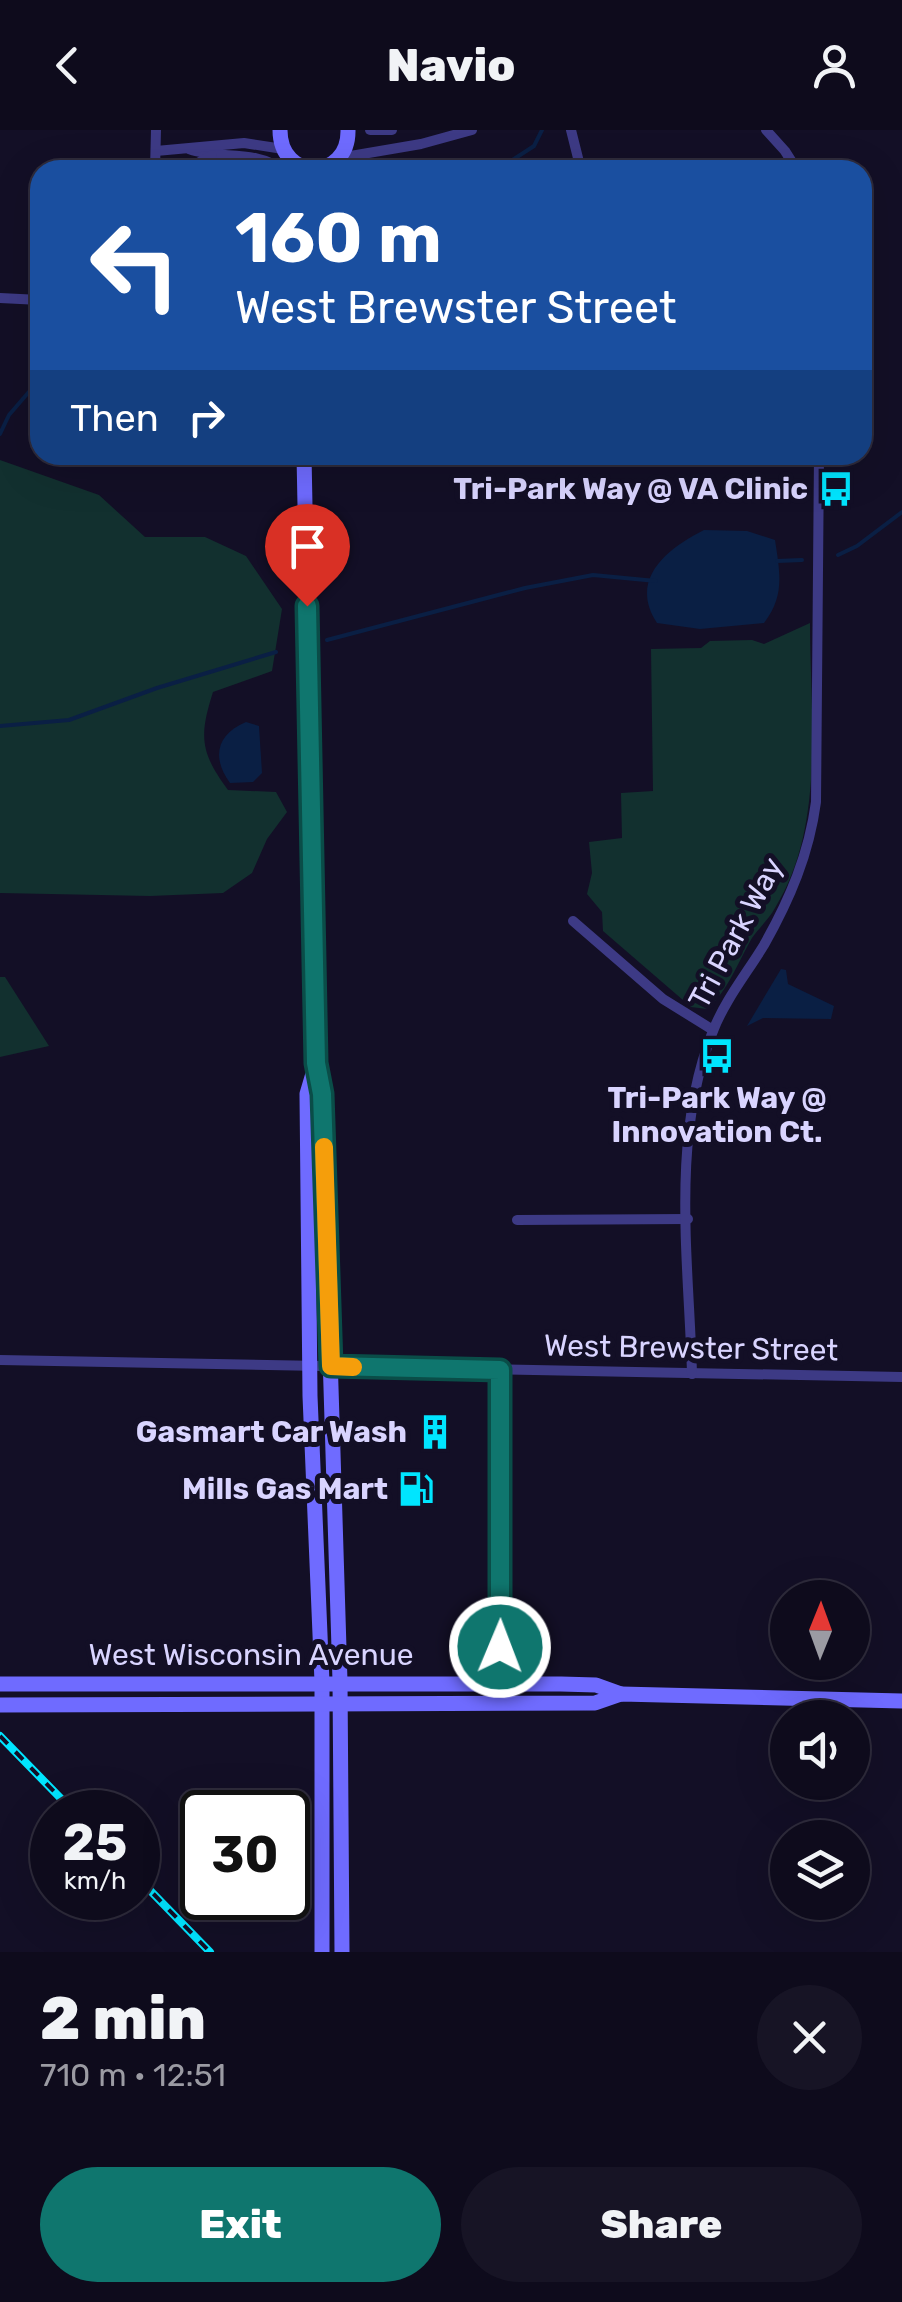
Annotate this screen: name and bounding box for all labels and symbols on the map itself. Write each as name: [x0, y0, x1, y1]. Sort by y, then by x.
bus stop icon: Tri-Park Way @ VA Clinic: [817, 470, 855, 508]
place label: Tri-Park Way @ VA Clinic: [453, 471, 808, 507]
pin: [265, 504, 350, 607]
street label: Tri Park Way: [681, 851, 791, 1015]
bus stop icon: Tri-Park Way @ Innovation Ct.: [698, 1037, 736, 1075]
place label: Tri-Park Way @ Innovation Ct.: [608, 1080, 827, 1150]
street label: West Brewster Street: [544, 1327, 839, 1369]
building icon: Gasmart Car Wash: [416, 1413, 454, 1451]
place label: Gasmart Car Wash: [136, 1414, 407, 1450]
fuel station icon: Mills Gas Mart: [397, 1470, 435, 1508]
place label: Mills Gas Mart: [182, 1471, 388, 1507]
north arrow: [770, 1580, 870, 1680]
position arrow: [448, 1595, 552, 1699]
street label: West Wisconsin Avenue: [89, 1637, 414, 1673]
speed limit sign: 30: [180, 1790, 310, 1920]

